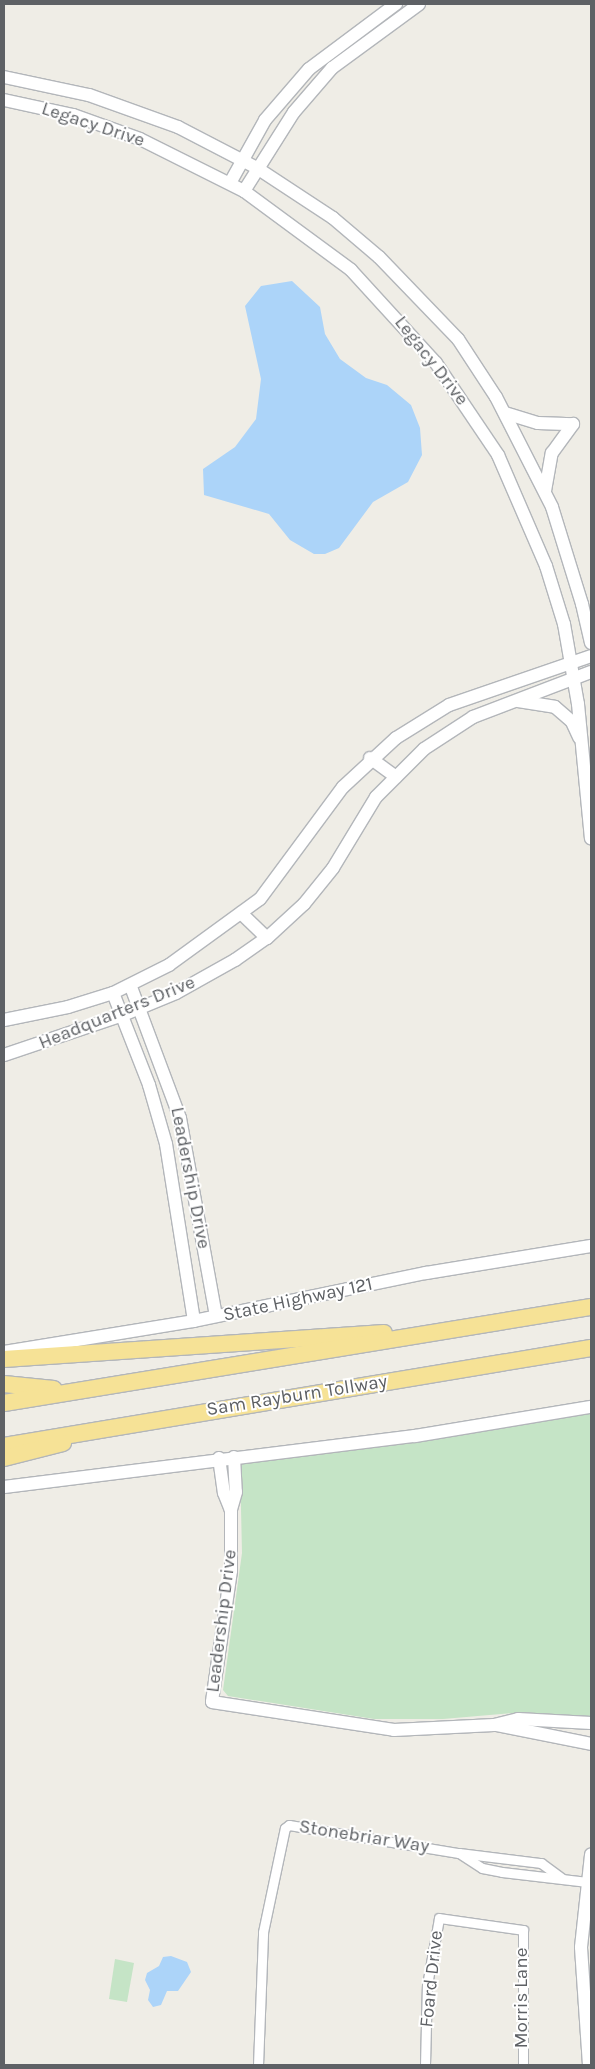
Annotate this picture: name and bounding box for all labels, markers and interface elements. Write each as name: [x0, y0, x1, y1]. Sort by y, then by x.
street label: Legacy Drive: [38, 98, 148, 152]
street label: Legacy Drive: [389, 312, 473, 410]
street label: Headquarters Drive: [35, 971, 199, 1055]
street label: Leadership Drive: [165, 1105, 215, 1251]
street label: State Highway 121: [221, 1273, 375, 1327]
street label: Sam Rayburn Tollway: [205, 1370, 389, 1422]
street label: Leadership Drive: [202, 1548, 242, 1694]
street label: Stonebriar Way: [297, 1815, 431, 1859]
street label: Foard Drive: [416, 1929, 448, 2029]
street label: Morris Lane: [511, 1948, 533, 2048]

